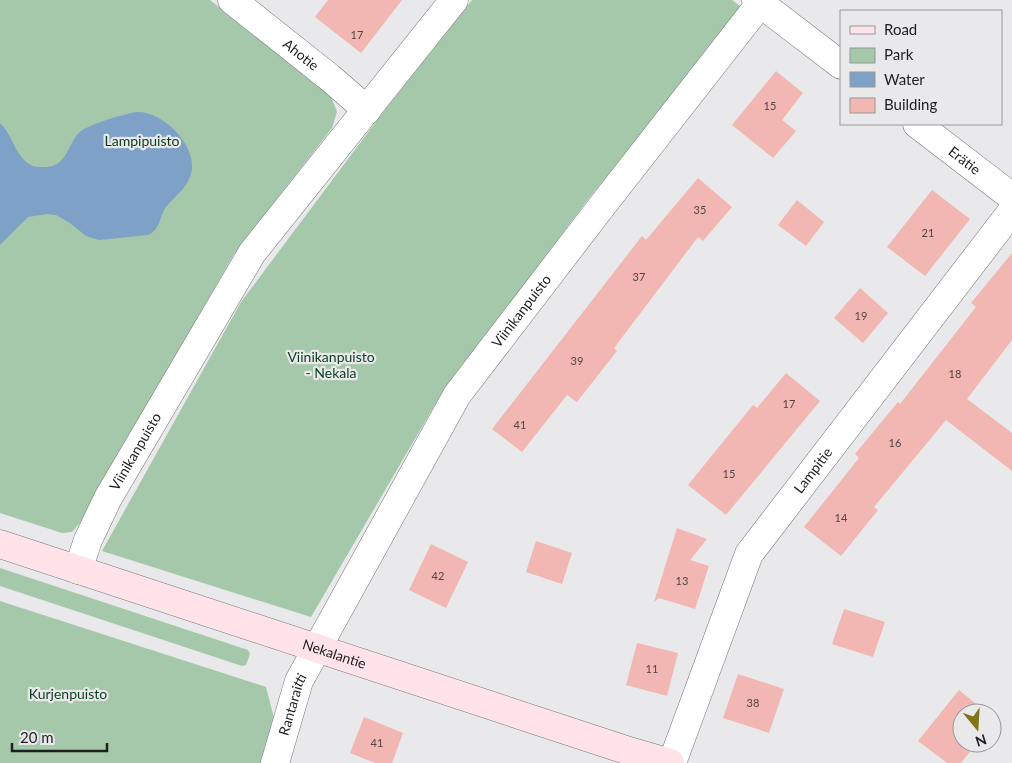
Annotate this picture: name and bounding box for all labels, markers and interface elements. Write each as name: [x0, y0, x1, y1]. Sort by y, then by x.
legend: [840, 10, 1002, 125]
text: Road: [884, 20, 917, 38]
house number: 17: [351, 28, 363, 41]
street label: Ahotie: [280, 35, 323, 74]
text: Park: [884, 45, 914, 63]
text: Water: [884, 70, 925, 88]
text: Building: [884, 95, 937, 113]
house number: 15: [764, 99, 776, 112]
park label: Lampipuisto: [105, 132, 179, 149]
street label: Erätie: [946, 143, 984, 178]
house number: 35: [694, 203, 706, 216]
house number: 21: [922, 226, 934, 239]
house number: 37: [633, 270, 645, 283]
street label: Viinikanpuisto: [488, 271, 554, 351]
house number: 19: [855, 309, 867, 322]
park label: Viinikanpuisto - Nekala: [287, 348, 375, 381]
house number: 39: [571, 354, 583, 367]
house number: 18: [949, 367, 961, 380]
house number: 17: [783, 397, 795, 410]
street label: Viinikanpuisto: [105, 409, 164, 493]
house number: 41: [514, 418, 526, 431]
house number: 16: [889, 436, 901, 449]
street label: Lampitie: [790, 444, 836, 496]
house number: 15: [723, 467, 735, 480]
house number: 14: [835, 511, 848, 524]
house number: 42: [432, 569, 444, 582]
house number: 13: [676, 574, 688, 587]
street label: Nekalantie: [301, 635, 369, 672]
house number: 11: [646, 662, 658, 675]
street label: Rantaraitti: [275, 670, 310, 737]
park label: Kurjenpuisto: [29, 685, 107, 702]
house number: 38: [747, 696, 759, 709]
north arrow: [952, 703, 1002, 753]
scale bar: [12, 720, 108, 752]
text: 20 m: [20, 728, 54, 746]
text: N: [973, 731, 989, 751]
house number: 41: [371, 736, 383, 749]

